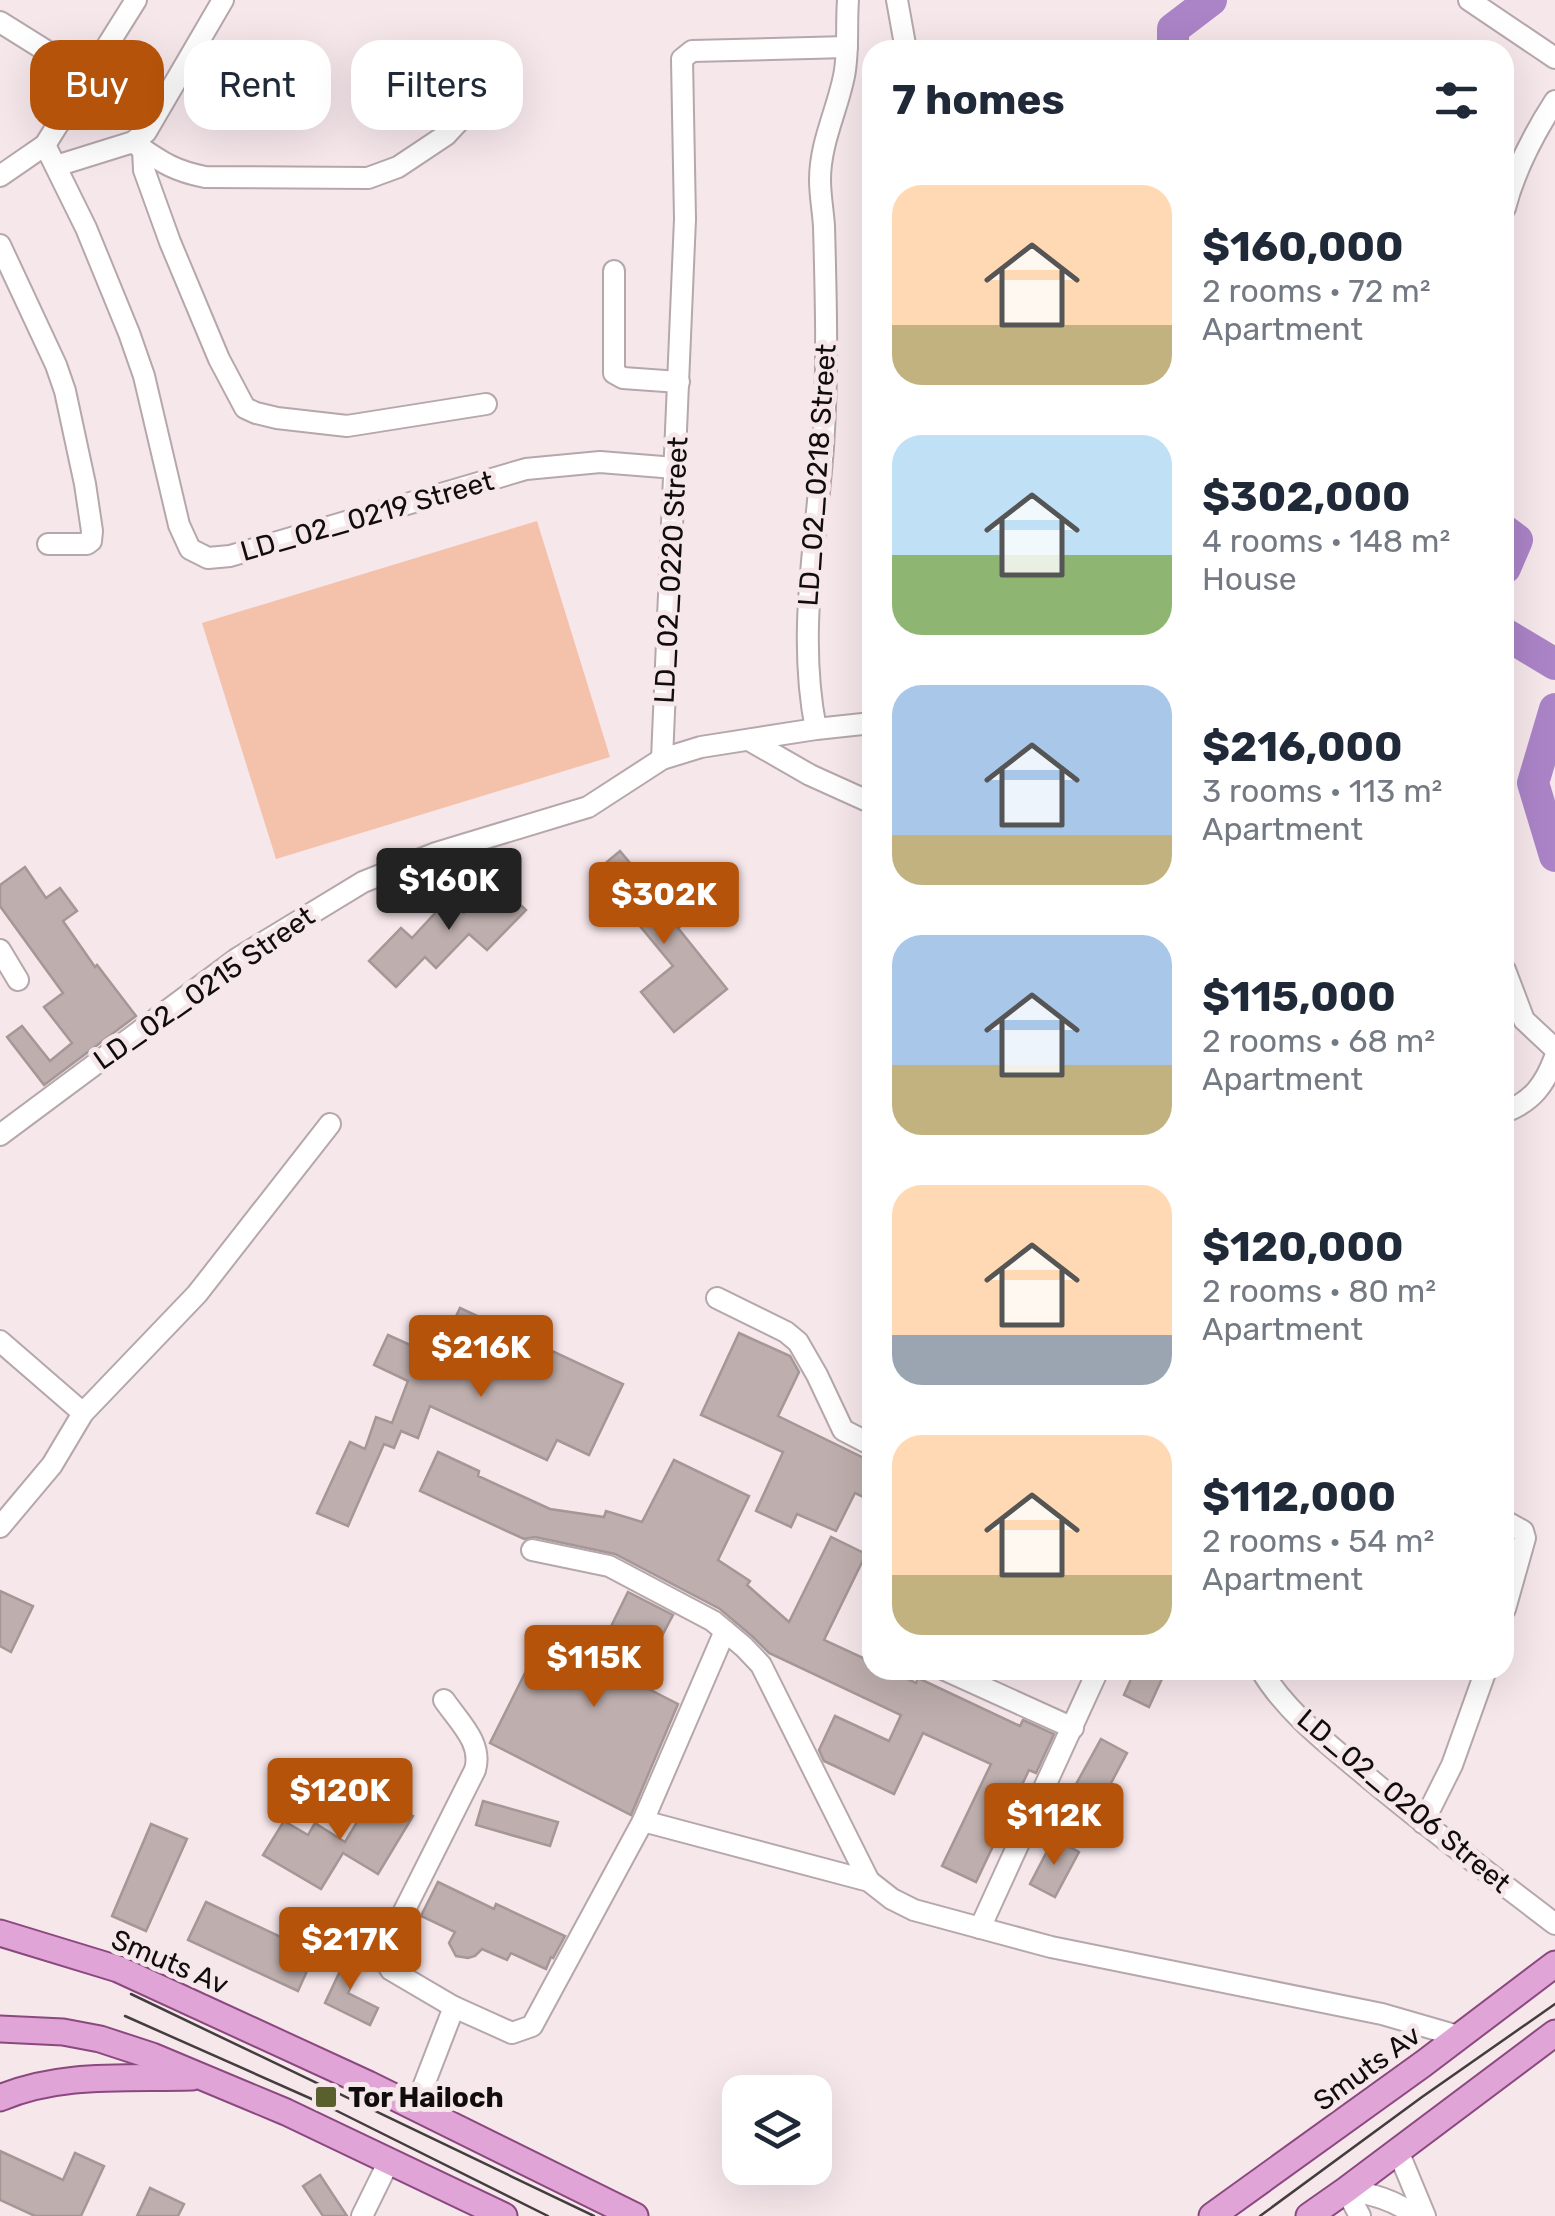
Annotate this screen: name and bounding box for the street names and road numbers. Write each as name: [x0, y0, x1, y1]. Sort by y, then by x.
street label: LD_02_0218 Street: [791, 343, 843, 607]
street label: LD_02_0220 Street: [648, 436, 694, 704]
street label: LD_02_0219 Street: [237, 464, 497, 568]
street label: LD_02_0215 Street: [87, 899, 321, 1077]
street label: LD_02_0206 Street: [1291, 1702, 1517, 1900]
street label: Smuts Av: [107, 1923, 233, 2001]
street label: Smuts Av: [1307, 2018, 1427, 2118]

